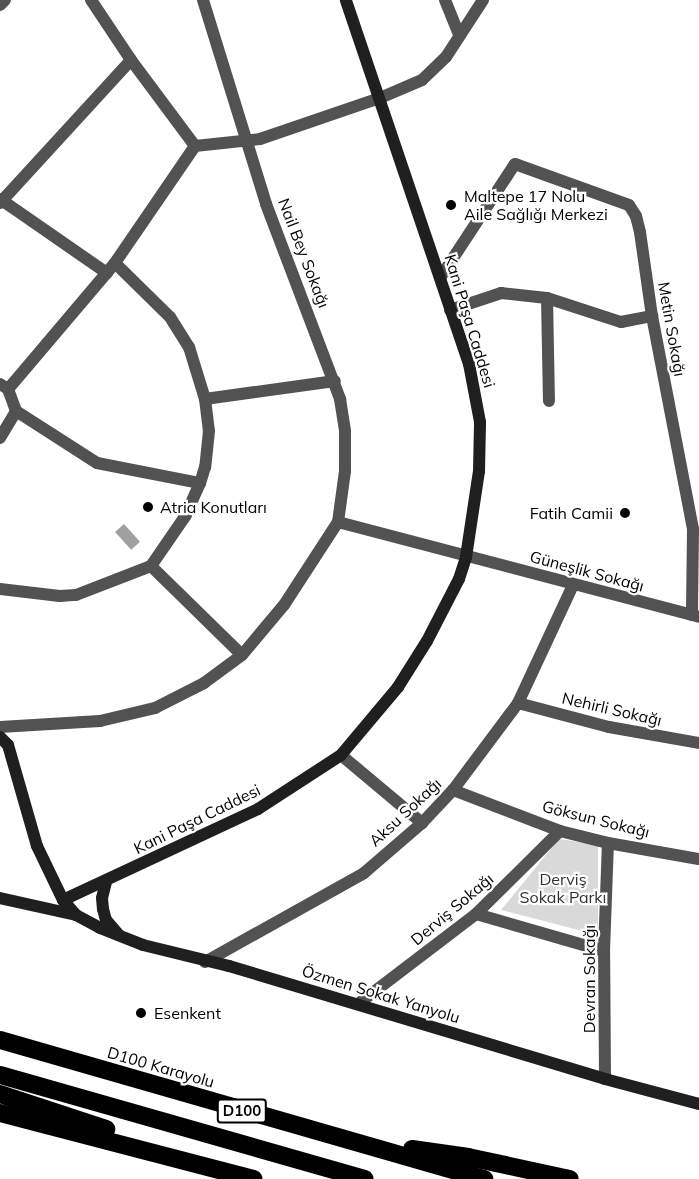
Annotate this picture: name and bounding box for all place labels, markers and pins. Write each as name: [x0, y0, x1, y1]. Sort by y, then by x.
place label: Maltepe 17 Nolu Aile Sağlığı Merkezi: [464, 186, 608, 224]
marker: Maltepe 17 Nolu Aile Sağlığı Merkezi: [442, 196, 460, 214]
place label: Atria Konutları: [160, 497, 267, 517]
marker: Atria Konutları: [141, 500, 155, 514]
place label: Fatih Camii: [530, 503, 613, 523]
marker: Fatih Camii: [618, 506, 632, 520]
place label: Esenkent: [154, 1003, 221, 1023]
marker: Esenkent: [132, 1004, 150, 1022]

